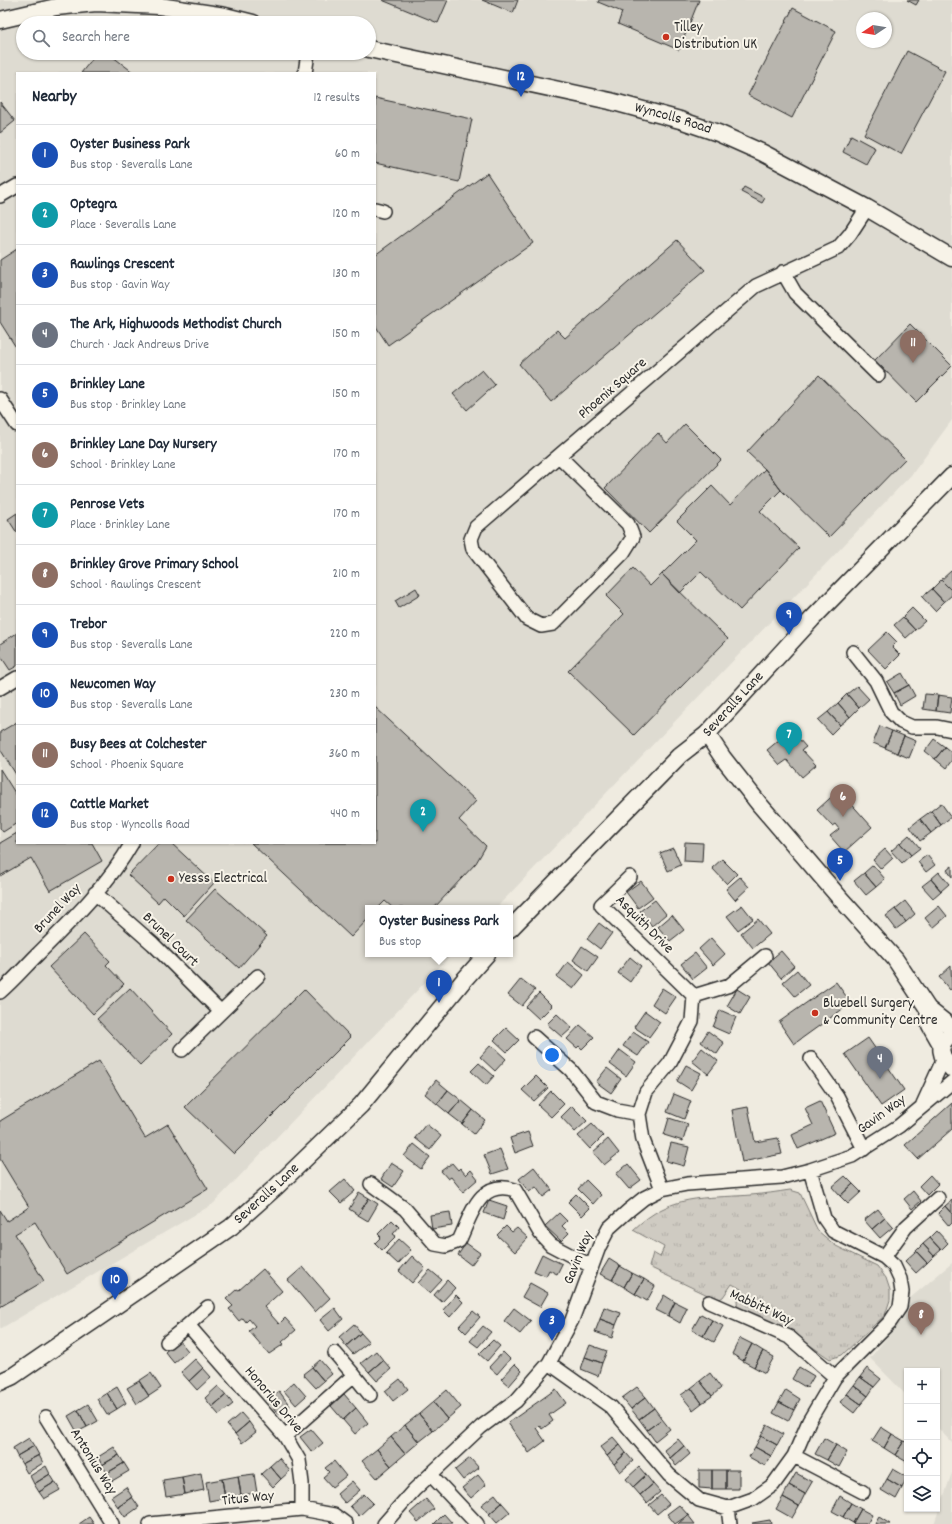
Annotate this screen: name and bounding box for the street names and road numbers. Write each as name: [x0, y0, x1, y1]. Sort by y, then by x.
street label: Wyncolls Road: [632, 97, 714, 141]
street label: Phoenix Square: [574, 353, 652, 425]
street label: Severalls Lane: [698, 667, 770, 743]
street label: Brunel Way: [29, 878, 88, 939]
street label: Asquith Drive: [610, 891, 679, 960]
street label: Brunel Court: [137, 907, 204, 973]
street label: Gavin Way: [853, 1089, 912, 1140]
street label: Severalls Lane: [229, 1158, 305, 1230]
street label: Gavin Way: [558, 1227, 600, 1288]
street label: Mabbitt Way: [726, 1284, 797, 1333]
street label: Honorius Drive: [238, 1362, 308, 1439]
street label: Antonius Way: [64, 1424, 123, 1500]
street label: Titus Way: [221, 1485, 276, 1513]

